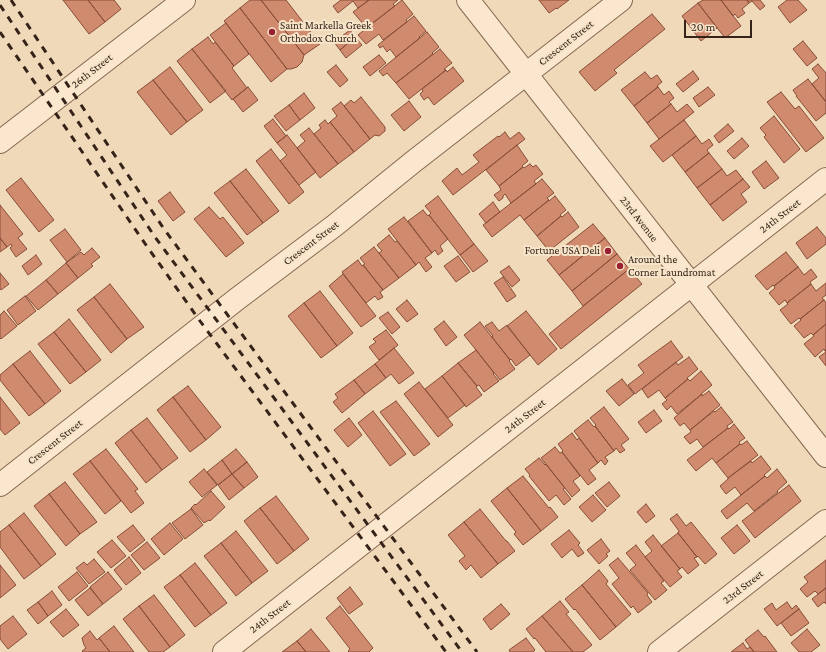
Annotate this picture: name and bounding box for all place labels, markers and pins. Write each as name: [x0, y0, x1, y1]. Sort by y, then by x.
place label: Saint Markella Greek Orthodox Church: [280, 19, 371, 45]
marker: Saint Markella Greek Orthodox Church: [267, 27, 277, 37]
place label: Fortune USA Deli: [525, 244, 600, 258]
marker: Fortune USA Deli: [603, 246, 613, 256]
place label: Around the Corner Laundromat: [628, 253, 715, 279]
marker: Around the Corner Laundromat: [615, 261, 625, 271]

